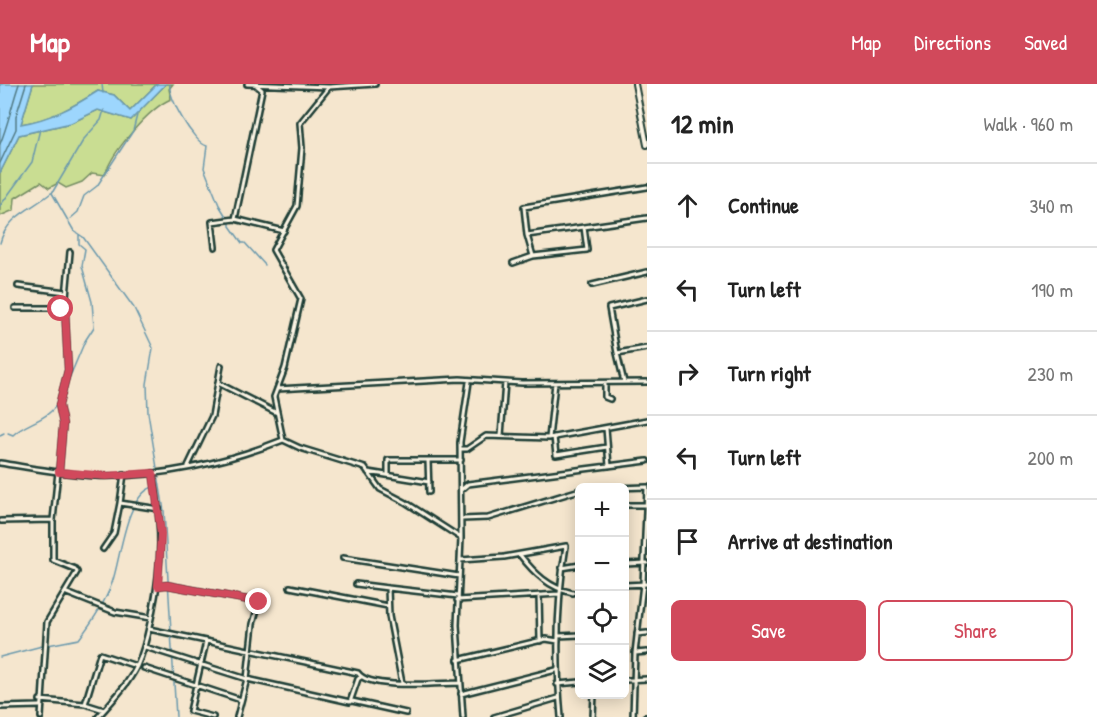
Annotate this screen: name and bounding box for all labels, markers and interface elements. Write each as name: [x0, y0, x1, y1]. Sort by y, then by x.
text: Map: [30, 23, 70, 61]
text: Map: [851, 28, 881, 57]
text: Directions: [914, 28, 991, 57]
text: Saved: [1024, 28, 1067, 57]
text: 12 min: [671, 106, 734, 141]
text: Walk · 960 m: [984, 110, 1073, 137]
icon: ahead: [671, 189, 704, 222]
text: Continue: [728, 190, 799, 220]
text: 340 m: [1029, 192, 1073, 219]
icon: left: [671, 273, 704, 306]
text: Turn left: [728, 274, 801, 304]
text: 190 m: [1031, 276, 1073, 303]
route start: [47, 295, 73, 321]
icon: right: [671, 357, 704, 390]
text: Turn right: [728, 358, 811, 388]
text: 230 m: [1028, 360, 1073, 387]
icon: left: [671, 441, 704, 474]
text: Turn left: [728, 442, 801, 472]
text: 200 m: [1028, 444, 1073, 471]
map controls: [575, 483, 629, 699]
button: +: [575, 483, 629, 537]
icon: arrive: [671, 525, 704, 558]
text: Arrive at destination: [728, 526, 893, 556]
button: −: [575, 537, 629, 591]
route end: [245, 588, 271, 614]
button: locate: [575, 591, 629, 645]
button: Save: [671, 600, 866, 661]
button: Share: [878, 600, 1073, 661]
button: layers: [575, 645, 629, 699]

